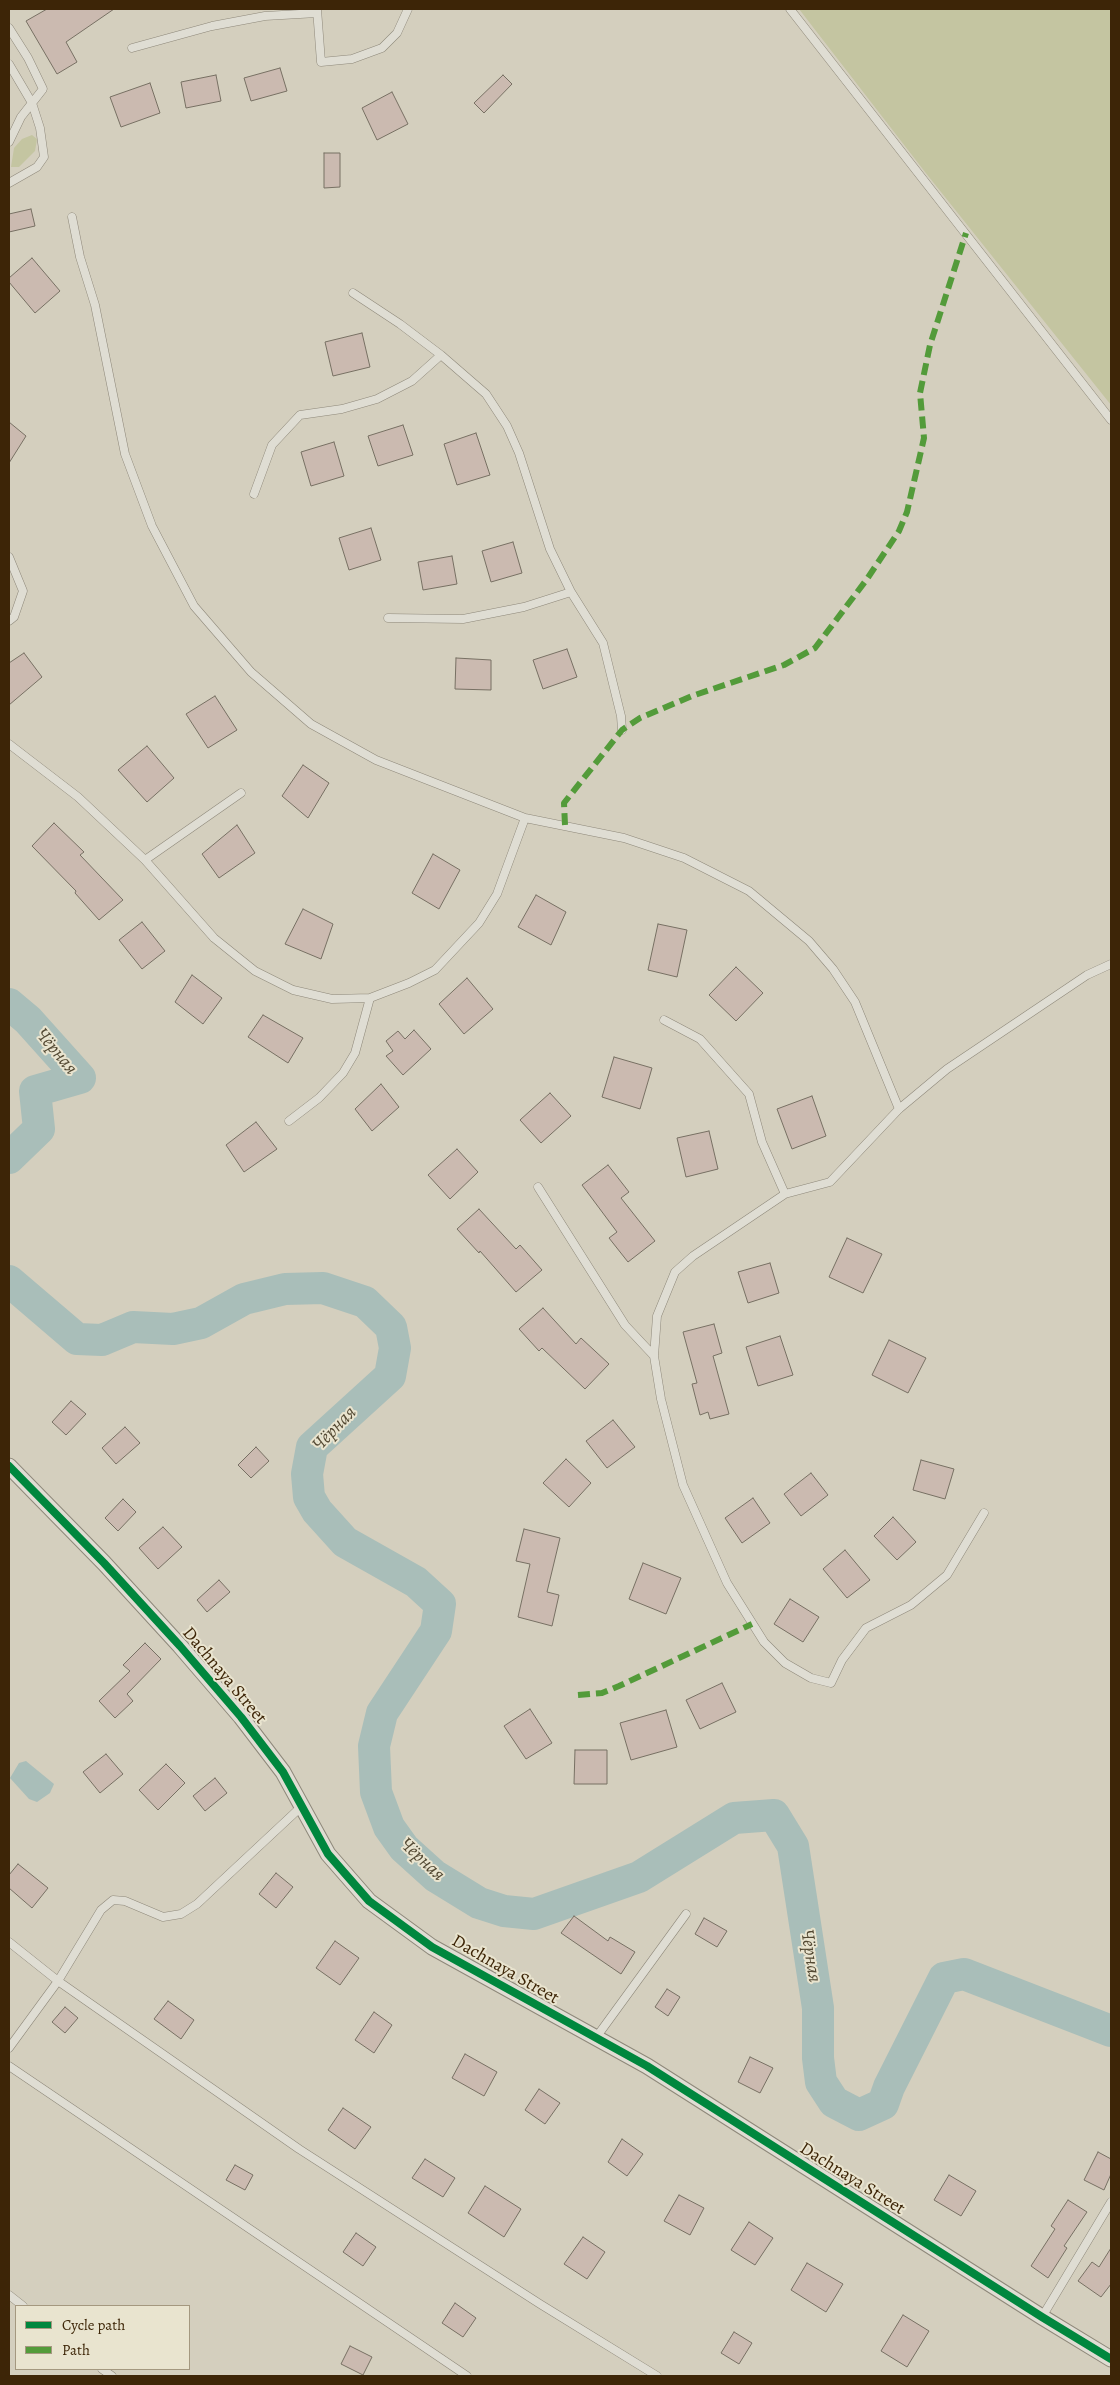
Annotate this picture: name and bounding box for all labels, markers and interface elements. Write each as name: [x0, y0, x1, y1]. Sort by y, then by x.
water label: Чёрная: [30, 1024, 82, 1080]
water label: Чёрная: [308, 1402, 362, 1456]
street label: Dachnaya Street: [177, 1623, 271, 1729]
water label: Чёрная: [395, 1833, 449, 1887]
water label: Чёрная: [795, 1928, 825, 1984]
street label: Dachnaya Street: [448, 1931, 562, 2009]
street label: Dachnaya Street: [795, 2138, 909, 2220]
legend: [15, 2305, 190, 2370]
text: Cycle path: [62, 2315, 125, 2335]
text: Path: [62, 2340, 90, 2360]

